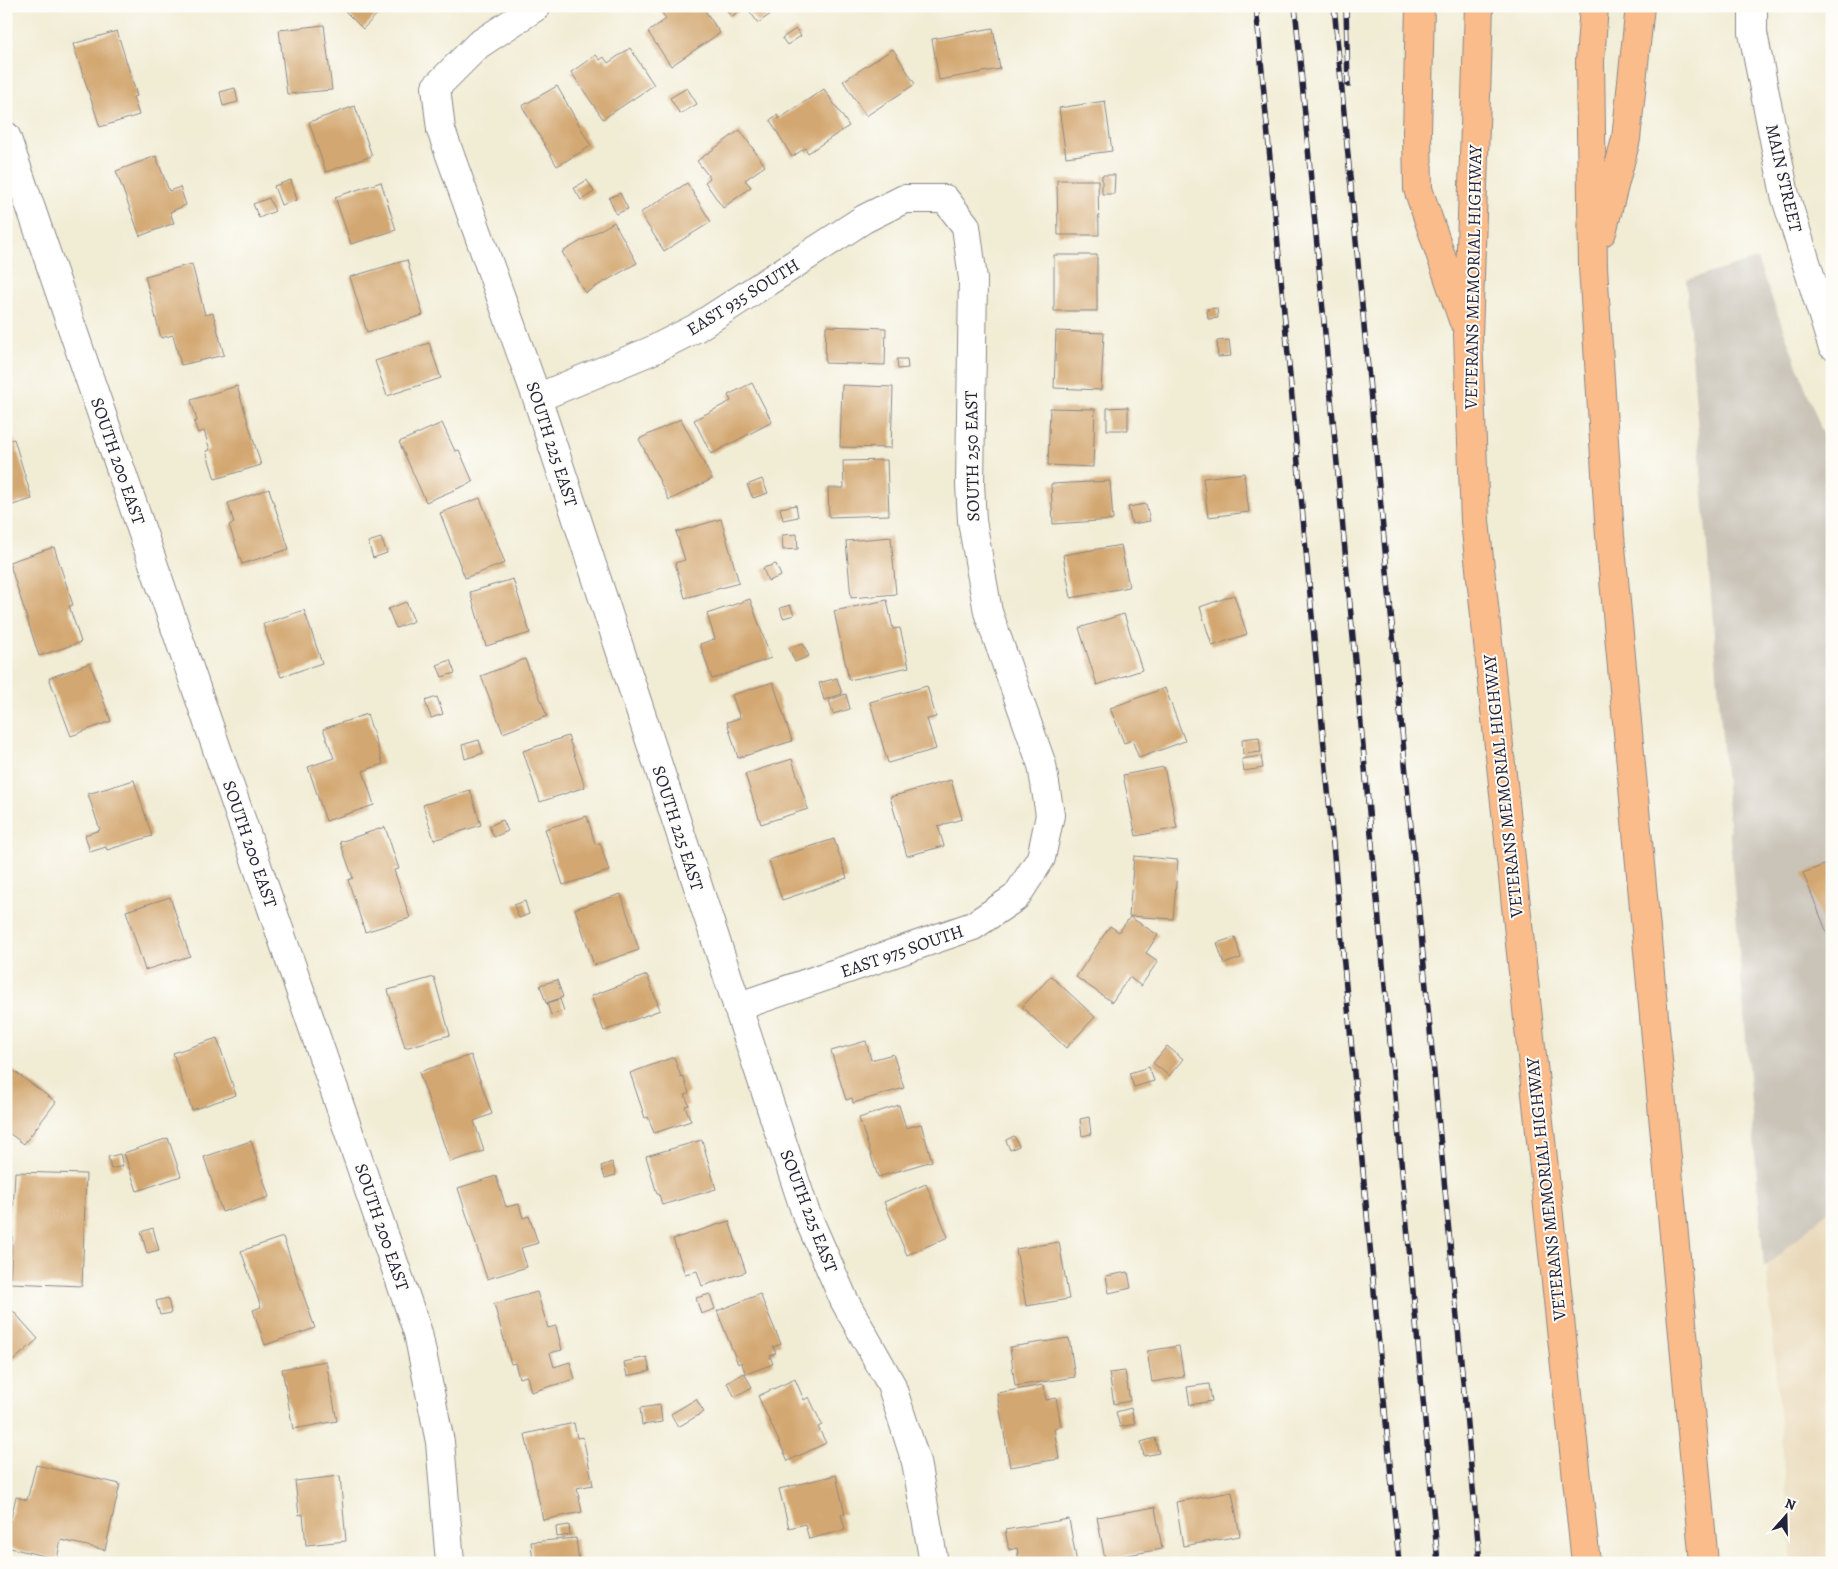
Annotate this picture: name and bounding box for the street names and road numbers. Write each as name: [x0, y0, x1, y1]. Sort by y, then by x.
street label: MAIN STREET: [1760, 122, 1808, 235]
street label: VETERANS MEMORIAL HIGHWAY: [1459, 143, 1487, 411]
street label: EAST 935 SOUTH: [682, 253, 804, 341]
street label: SOUTH 225 EAST: [520, 378, 584, 510]
street label: SOUTH 250 EAST: [959, 390, 985, 522]
street label: SOUTH 200 EAST: [85, 394, 151, 528]
street label: VETERANS MEMORIAL HIGHWAY: [1477, 652, 1529, 920]
street label: SOUTH 225 EAST: [646, 762, 710, 894]
street label: SOUTH 200 EAST: [217, 777, 283, 911]
street label: EAST 975 SOUTH: [837, 919, 967, 983]
street label: VETERANS MEMORIAL HIGHWAY: [1520, 1055, 1572, 1323]
street label: SOUTH 225 EAST: [774, 1146, 844, 1276]
street label: SOUTH 200 EAST: [349, 1160, 415, 1294]

